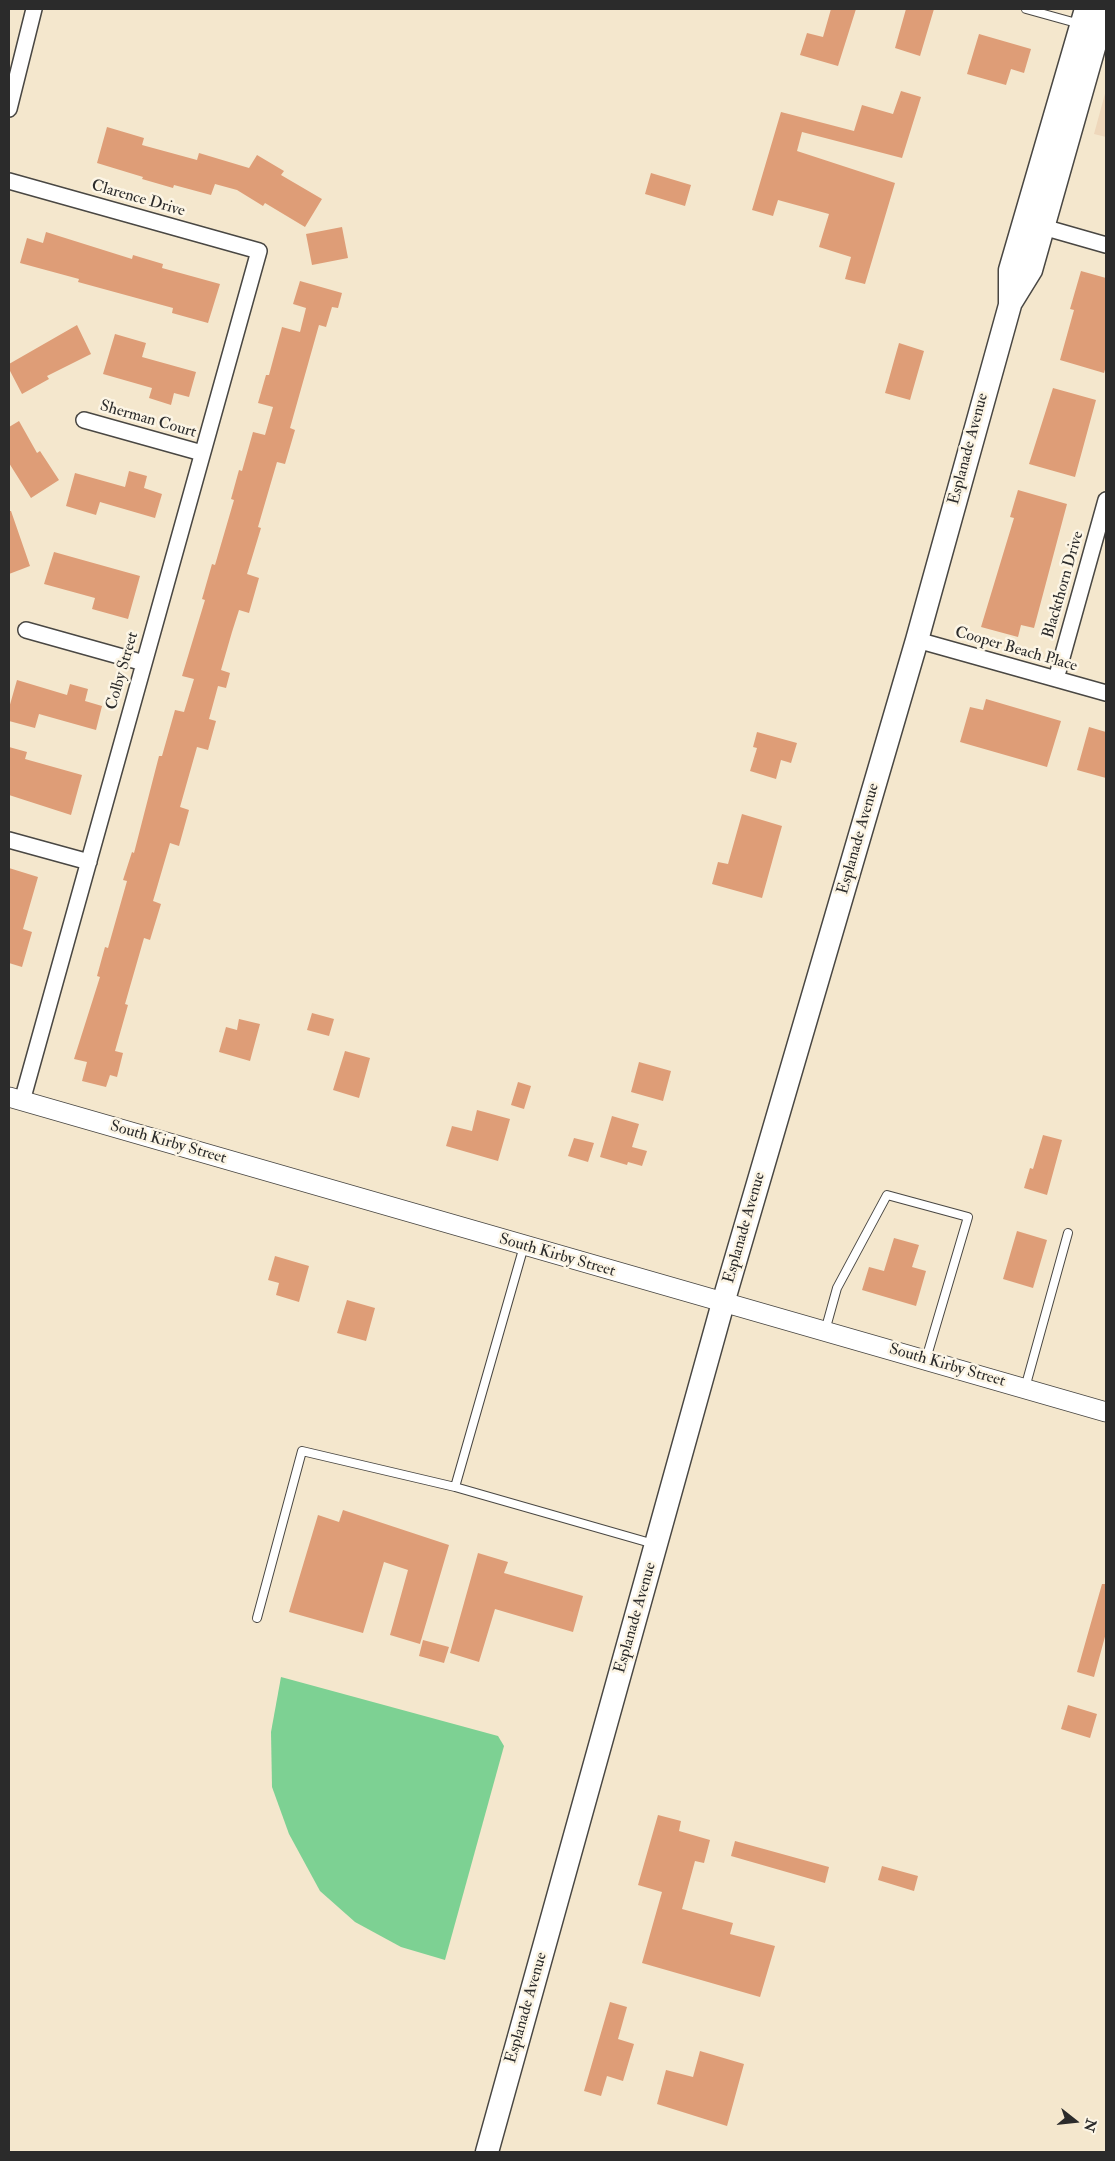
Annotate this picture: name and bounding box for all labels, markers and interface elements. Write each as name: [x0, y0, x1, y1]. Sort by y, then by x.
street label: Clarence Drive: [89, 176, 187, 222]
street label: Esplanade Avenue: [945, 391, 993, 507]
street label: Sherman Court: [98, 397, 198, 443]
street label: Blackthorn Drive: [1040, 529, 1088, 641]
street label: Cooper Beach Place: [953, 623, 1079, 677]
street label: Colby Street: [103, 630, 143, 712]
street label: Esplanade Avenue: [834, 781, 884, 897]
street label: South Kirby Street: [108, 1117, 228, 1169]
street label: Esplanade Avenue: [720, 1170, 770, 1286]
street label: South Kirby Street: [497, 1230, 617, 1282]
street label: South Kirby Street: [887, 1340, 1007, 1392]
street label: Esplanade Avenue: [611, 1560, 661, 1676]
street label: Esplanade Avenue: [502, 1950, 552, 2066]
north arrow: [1050, 2096, 1100, 2146]
text: N: [1080, 2117, 1100, 2134]

